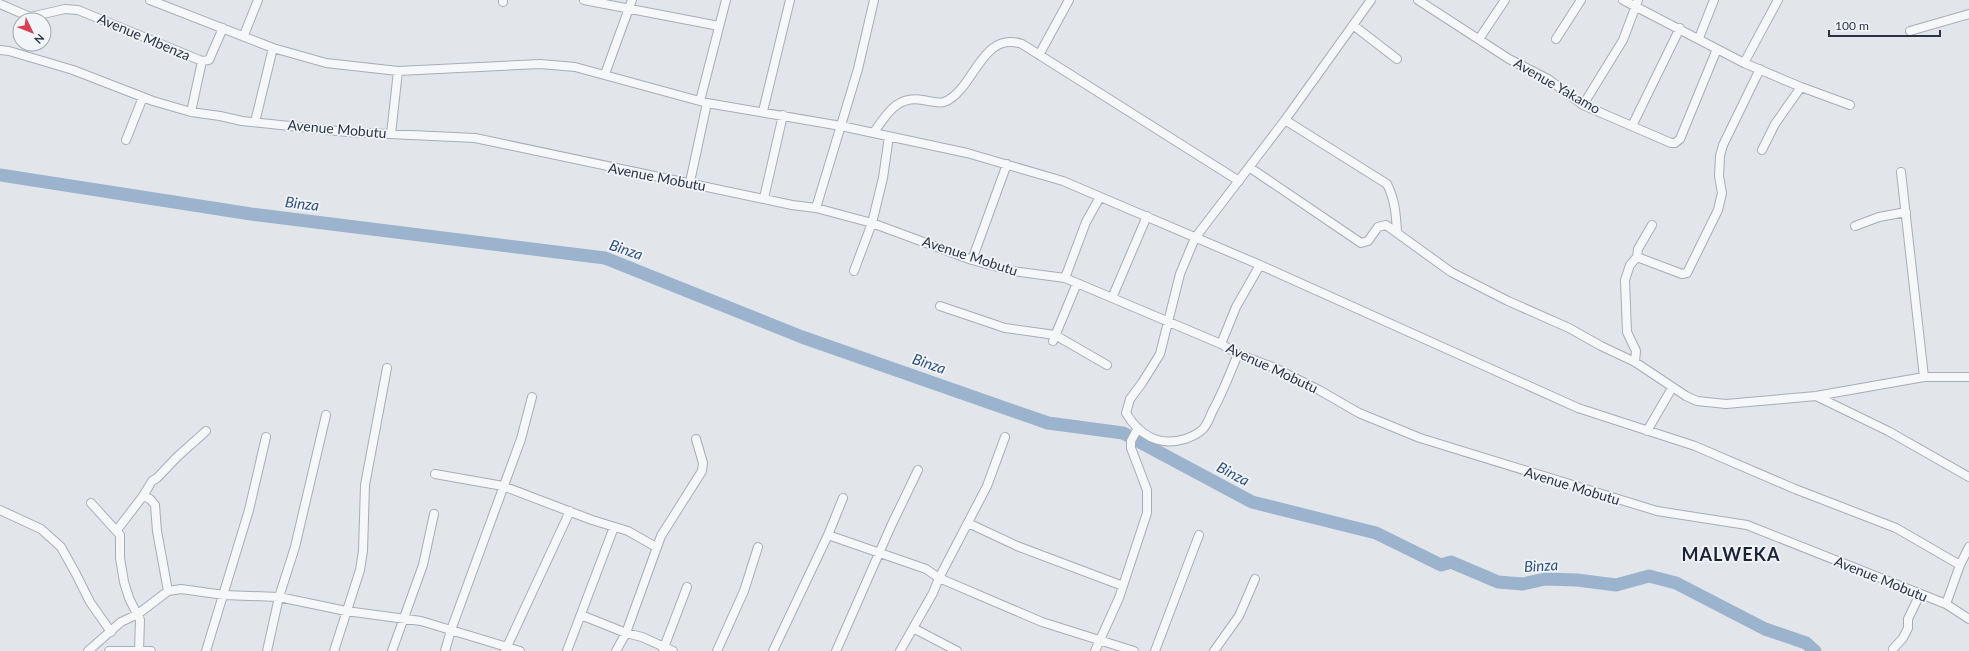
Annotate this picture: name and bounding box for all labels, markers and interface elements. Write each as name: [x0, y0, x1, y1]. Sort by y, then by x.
street label: Avenue Mbenza: [95, 9, 193, 64]
north arrow: [12, 12, 52, 52]
scale bar: [1829, 12, 1940, 38]
text: 100 m: [1835, 18, 1869, 33]
text: N: [32, 32, 47, 47]
street label: Avenue Yakamo: [1511, 54, 1604, 117]
street label: Avenue Mobutu: [287, 116, 387, 141]
street label: Avenue Mobutu: [607, 159, 707, 194]
water label: Binza: [284, 192, 321, 214]
street label: Avenue Mobutu: [920, 232, 1020, 279]
water label: Binza: [607, 235, 646, 263]
street label: Avenue Mobutu: [1224, 339, 1321, 396]
water label: Binza: [910, 349, 949, 377]
water label: Binza: [1214, 457, 1253, 489]
street label: Avenue Mobutu: [1522, 463, 1622, 508]
district label: MALWEKA: [1682, 543, 1780, 565]
street label: Avenue Mobutu: [1832, 552, 1930, 605]
water label: Binza: [1523, 555, 1559, 575]

